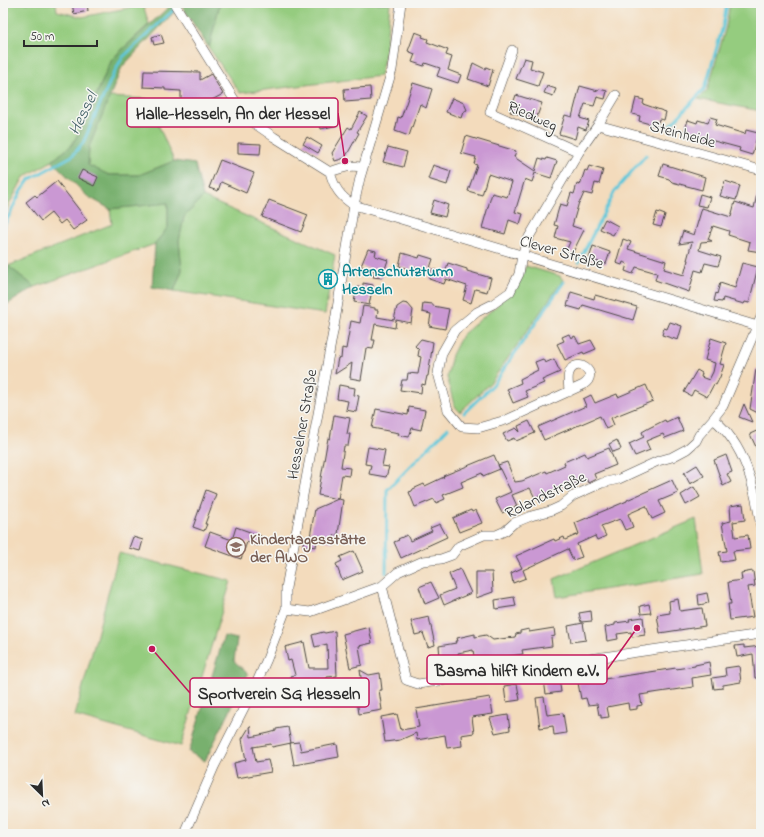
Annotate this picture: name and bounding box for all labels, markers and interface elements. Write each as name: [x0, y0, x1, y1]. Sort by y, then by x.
scale bar: [24, 22, 97, 48]
text: 50 m: [30, 28, 54, 46]
water label: Hessel: [62, 86, 105, 139]
street label: Riedweg: [503, 95, 561, 139]
callout: Halle-Hesseln, An der Hessel: [127, 98, 338, 127]
text: Halle-Hesseln, An der Hessel: [136, 102, 330, 127]
street label: Steinheide: [647, 115, 719, 155]
street label: Clever Straße: [517, 230, 607, 277]
place label: Artenschutzturm Hesseln: [342, 260, 454, 302]
building icon: Artenschutzturm Hesseln: [317, 268, 339, 290]
street label: Hesselner Straße: [281, 367, 325, 481]
street label: Rolandstraße: [501, 465, 591, 526]
place label: Kindertagesstätte der AWO: [250, 528, 367, 570]
school or university icon: Kindertagesstätte der AWO: [225, 536, 247, 558]
callout: Basma hilft Kindern e.V.: [427, 655, 607, 684]
text: Basma hilft Kindern e.V.: [434, 659, 600, 684]
callout: Sportverein SG Hesseln: [190, 678, 369, 707]
text: Sportverein SG Hesseln: [198, 682, 361, 707]
north arrow: [22, 775, 62, 815]
text: N: [39, 794, 52, 812]

